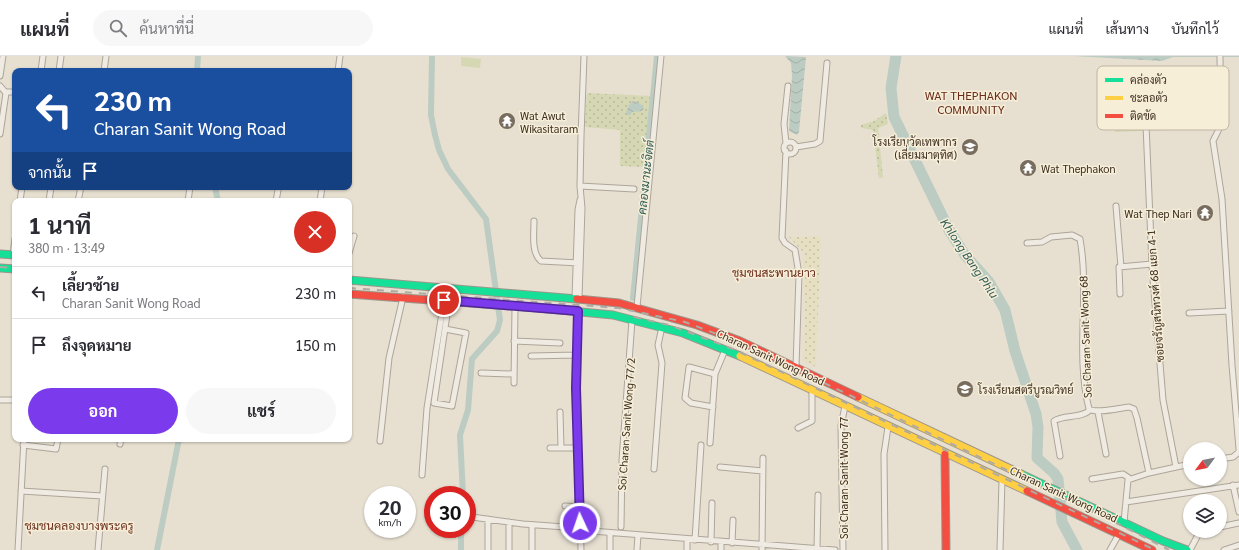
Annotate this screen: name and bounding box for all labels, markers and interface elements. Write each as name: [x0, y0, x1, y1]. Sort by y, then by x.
search box: [93, 10, 373, 46]
text: แผนที่: [20, 16, 69, 40]
icon: search: [107, 17, 129, 39]
text: ค้นหาที่นี่: [139, 18, 194, 37]
text: แผนที่: [1048, 19, 1083, 37]
text: เส้นทาง: [1105, 19, 1149, 37]
text: บันทึกไว้: [1171, 19, 1219, 37]
legend: [1097, 66, 1229, 130]
text: คล่องตัว: [1130, 72, 1167, 87]
text: 230 m: [94, 81, 172, 117]
icon: left: [28, 84, 80, 136]
district label: WAT THEPHAKON COMMUNITY: [925, 87, 1017, 117]
text: ชะลอตัว: [1130, 90, 1168, 105]
place label: Wat Awut Wikasitaram: [520, 108, 578, 136]
text: ติดขัด: [1130, 108, 1156, 123]
temple icon: Wat Awut Wikasitaram: [497, 111, 517, 131]
text: Charan Sanit Wong Road: [94, 116, 286, 139]
place label: โรงเรียนวัดเทพากร (เลี่ยมมาตุทิศ): [872, 134, 957, 164]
water label: คลองมานะจิตต์: [633, 137, 657, 215]
school or university icon: โรงเรียนวัดเทพากร (เลี่ยมมาตุทิศ): [960, 137, 980, 157]
temple icon: Wat Thephakon: [1018, 158, 1038, 178]
icon: arrive: [79, 160, 101, 182]
place label: Wat Thephakon: [1041, 161, 1115, 176]
text: จากนั้น: [28, 162, 71, 181]
temple icon: Wat Thep Nari: [1195, 203, 1215, 223]
place label: Wat Thep Nari: [1124, 206, 1192, 221]
text: 1 นาที: [28, 208, 91, 240]
button: close: [294, 211, 336, 253]
water label: Khlong Bang Phlu: [937, 215, 1003, 301]
street label: ซอยจรัญสนิทวงศ์ 68 แยก 4-1: [1143, 229, 1167, 363]
text: 380 m · 13:49: [28, 239, 105, 256]
district label: ชุมชนสะพานยาว: [732, 264, 816, 282]
text: เลี้ยวซ้าย: [62, 275, 119, 294]
street label: Soi Charan Sanit Wong 68: [1075, 275, 1095, 399]
icon: left: [28, 282, 50, 304]
text: 230 m: [295, 283, 336, 302]
pin: [427, 283, 461, 317]
icon: arrive: [433, 289, 455, 311]
text: Charan Sanit Wong Road: [62, 294, 201, 311]
street label: Charan Sanit Wong Road: [715, 325, 827, 389]
icon: arrive: [28, 334, 50, 356]
text: ถึงจุดหมาย: [62, 335, 132, 354]
text: 150 m: [295, 335, 336, 354]
street label: Soi Charan Sanit Wong 77/2: [614, 357, 638, 491]
school or university icon: โรงเรียนสตรีบูรณวิทย์: [955, 379, 975, 399]
place label: โรงเรียนสตรีบูรณวิทย์: [977, 382, 1074, 398]
button: ออก: [28, 388, 178, 434]
button: แชร์: [186, 388, 336, 434]
street label: Soi Charan Sanit Wong 77: [836, 417, 851, 539]
north arrow: [1183, 442, 1227, 486]
map controls: [1183, 442, 1227, 538]
street label: Charan Sanit Wong Road: [1008, 462, 1120, 526]
speed limit sign: 30: [424, 486, 476, 538]
text: 20: [379, 494, 401, 520]
button: layers: [1183, 494, 1227, 538]
position arrow: [559, 502, 601, 544]
text: km/h: [379, 515, 402, 528]
district label: ชุมชนคลองบางพระครู: [24, 517, 134, 535]

